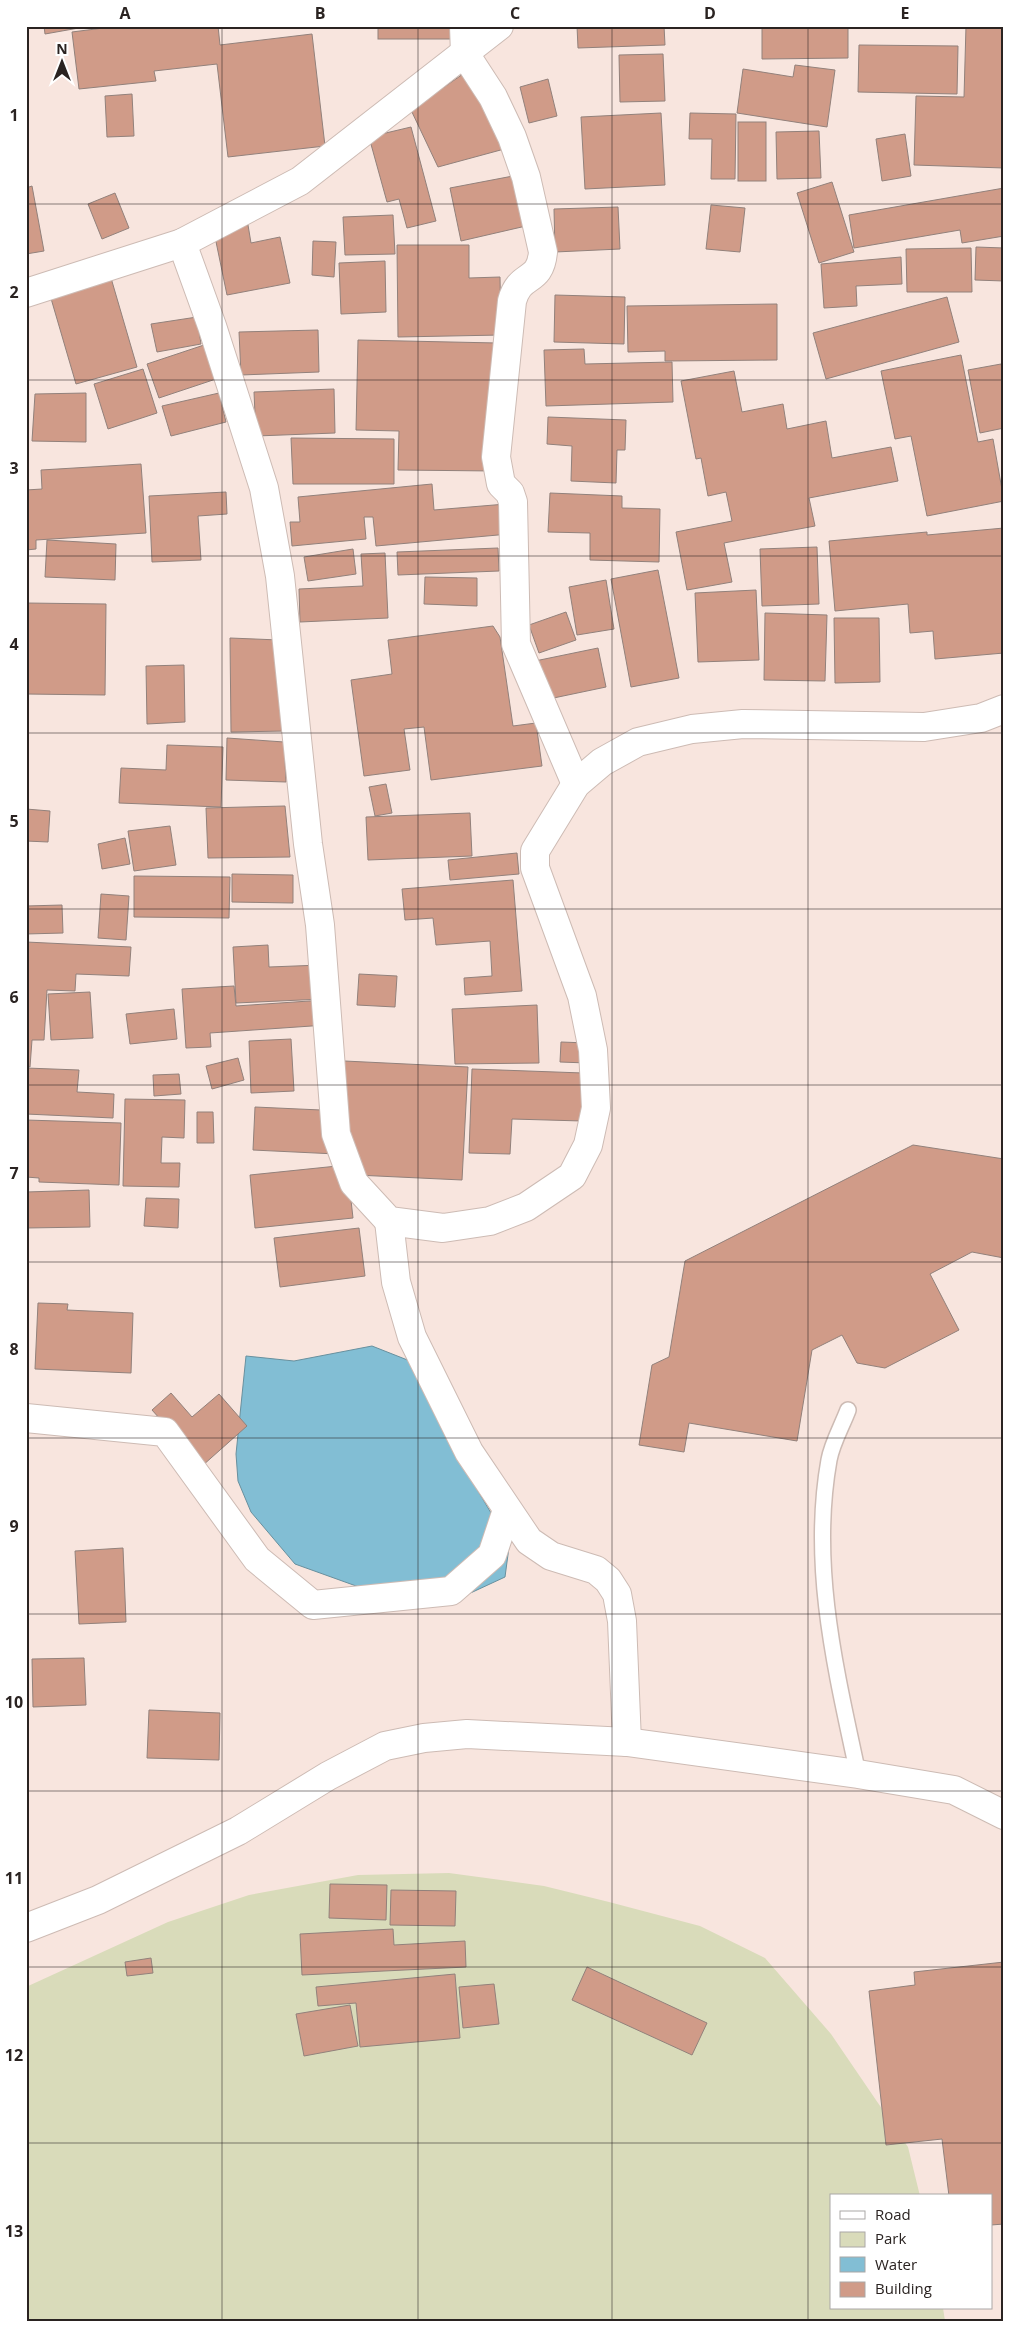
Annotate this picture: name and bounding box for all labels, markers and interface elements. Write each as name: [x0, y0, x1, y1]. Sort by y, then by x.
text: A: [119, 2, 131, 24]
text: B: [315, 2, 325, 24]
text: C: [510, 2, 520, 24]
text: D: [704, 2, 716, 24]
text: E: [901, 2, 910, 24]
north arrow: [38, 38, 88, 88]
text: N: [56, 39, 68, 58]
text: 1: [9, 104, 19, 126]
text: 2: [9, 281, 19, 303]
text: 3: [9, 457, 19, 479]
text: 4: [9, 633, 19, 655]
text: 5: [9, 810, 19, 832]
text: 6: [9, 986, 19, 1008]
text: 7: [9, 1162, 19, 1184]
text: 8: [9, 1338, 19, 1360]
text: 9: [9, 1515, 19, 1537]
text: 10: [5, 1691, 23, 1713]
text: 11: [5, 1867, 23, 1889]
text: 12: [5, 2044, 23, 2066]
legend: [830, 2194, 992, 2310]
text: Road: [875, 2204, 911, 2224]
text: 13: [5, 2220, 23, 2242]
text: Park: [875, 2228, 906, 2248]
text: Water: [875, 2254, 917, 2274]
text: Building: [875, 2278, 932, 2298]

